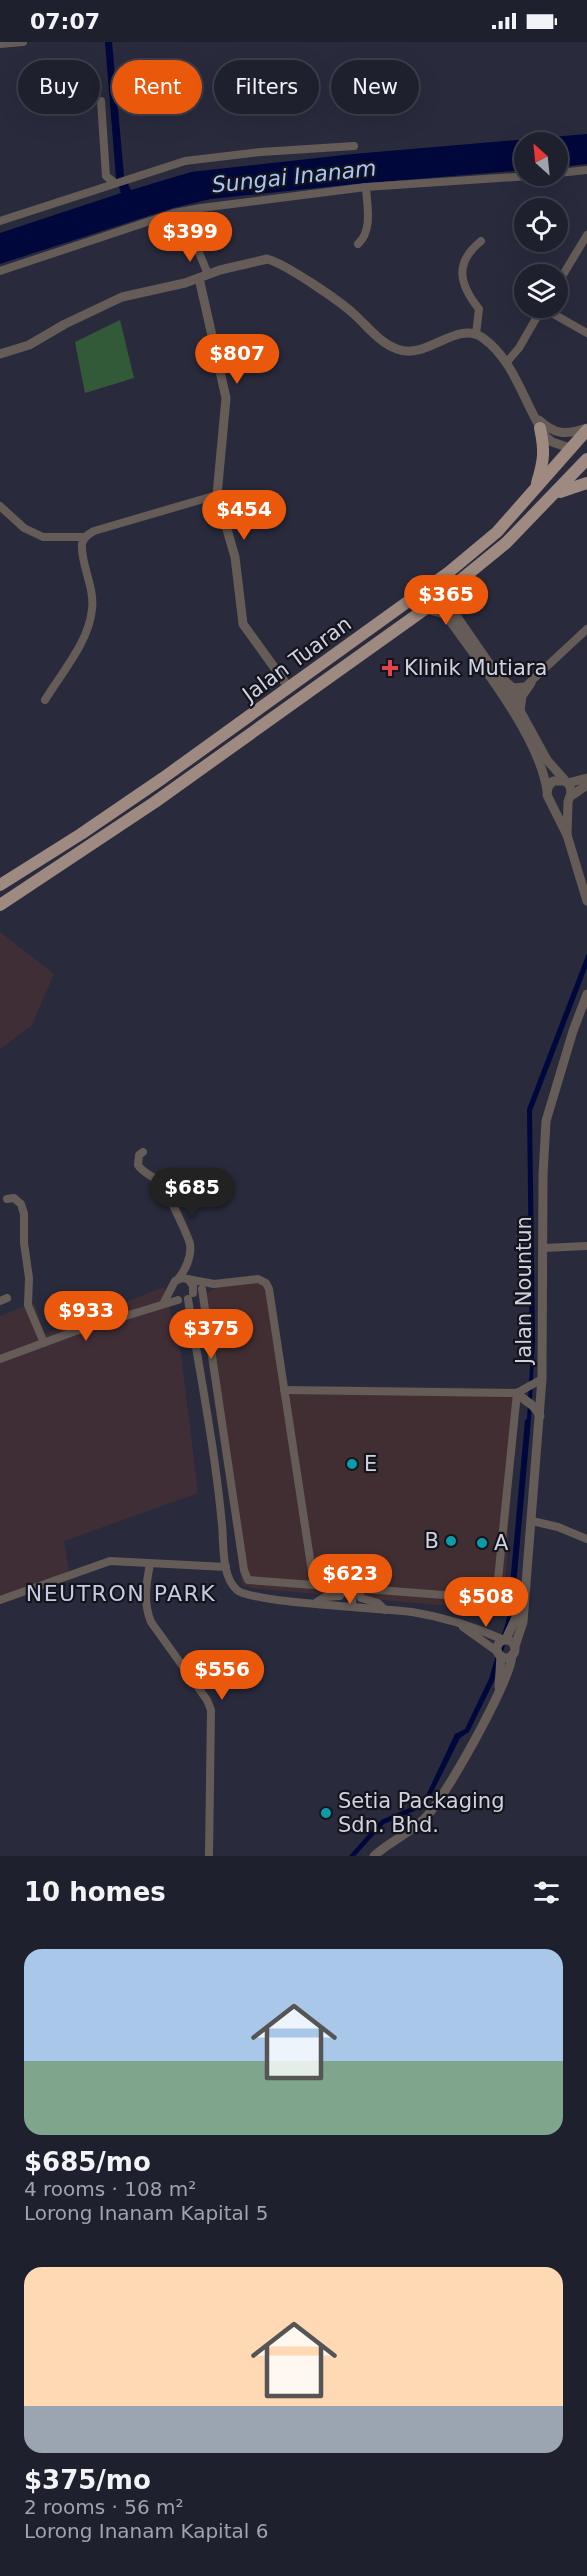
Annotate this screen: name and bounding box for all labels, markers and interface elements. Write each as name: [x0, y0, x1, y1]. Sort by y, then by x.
text: 07:07: [30, 9, 100, 34]
chip: Buy: [18, 60, 100, 114]
chip: Rent: [112, 60, 202, 114]
chip: Filters: [214, 60, 319, 114]
chip: New: [331, 60, 419, 114]
north arrow: [514, 132, 568, 186]
map controls: [514, 132, 568, 318]
water label: Sungai Inanam: [211, 155, 377, 198]
button: locate: [514, 198, 568, 252]
pin: $399: [154, 212, 226, 263]
text: $399: [162, 219, 218, 243]
button: layers: [514, 264, 568, 318]
pin: $807: [201, 334, 273, 385]
text: $807: [209, 341, 265, 365]
pin: $454: [208, 490, 280, 541]
text: $454: [216, 497, 272, 521]
pin: $365: [410, 575, 482, 626]
text: $365: [418, 582, 474, 606]
street label: Jalan Tuaran: [236, 612, 356, 708]
place label: Klinik Mutiara: [404, 656, 547, 680]
marker: Klinik Mutiara: [381, 659, 399, 677]
pin: $685: [156, 1168, 228, 1219]
text: $685: [164, 1175, 220, 1199]
street label: Jalan Nountun: [512, 1216, 536, 1366]
pin: $933: [50, 1291, 122, 1342]
text: $933: [58, 1298, 114, 1322]
pin: $375: [175, 1309, 247, 1360]
text: $375: [183, 1316, 239, 1340]
place label: E: [364, 1452, 377, 1476]
marker: E: [345, 1457, 359, 1471]
place label: B: [425, 1529, 439, 1553]
place label: A: [494, 1531, 509, 1555]
marker: B: [444, 1534, 458, 1548]
marker: A: [475, 1536, 489, 1550]
pin: $623: [314, 1554, 386, 1605]
text: $623: [322, 1561, 378, 1585]
pin: $508: [450, 1577, 522, 1628]
district label: NEUTRON PARK: [26, 1581, 216, 1606]
text: $508: [458, 1584, 514, 1608]
pin: $556: [186, 1650, 258, 1701]
text: $556: [194, 1657, 250, 1681]
place label: Setia Packaging Sdn. Bhd.: [338, 1789, 504, 1837]
marker: Setia Packaging Sdn. Bhd.: [319, 1806, 333, 1820]
icon: filters: [530, 1876, 563, 1909]
text: 10 homes: [24, 1877, 166, 1907]
icon: home: [240, 1988, 348, 2096]
text: $685/mo: [24, 2147, 151, 2177]
text: 4 rooms · 108 m²: [24, 2177, 196, 2201]
text: Lorong Inanam Kapital 5: [24, 2201, 268, 2225]
icon: home: [240, 2306, 348, 2414]
text: $375/mo: [24, 2465, 151, 2495]
text: 2 rooms · 56 m²: [24, 2495, 184, 2519]
text: Lorong Inanam Kapital 6: [24, 2519, 268, 2543]

